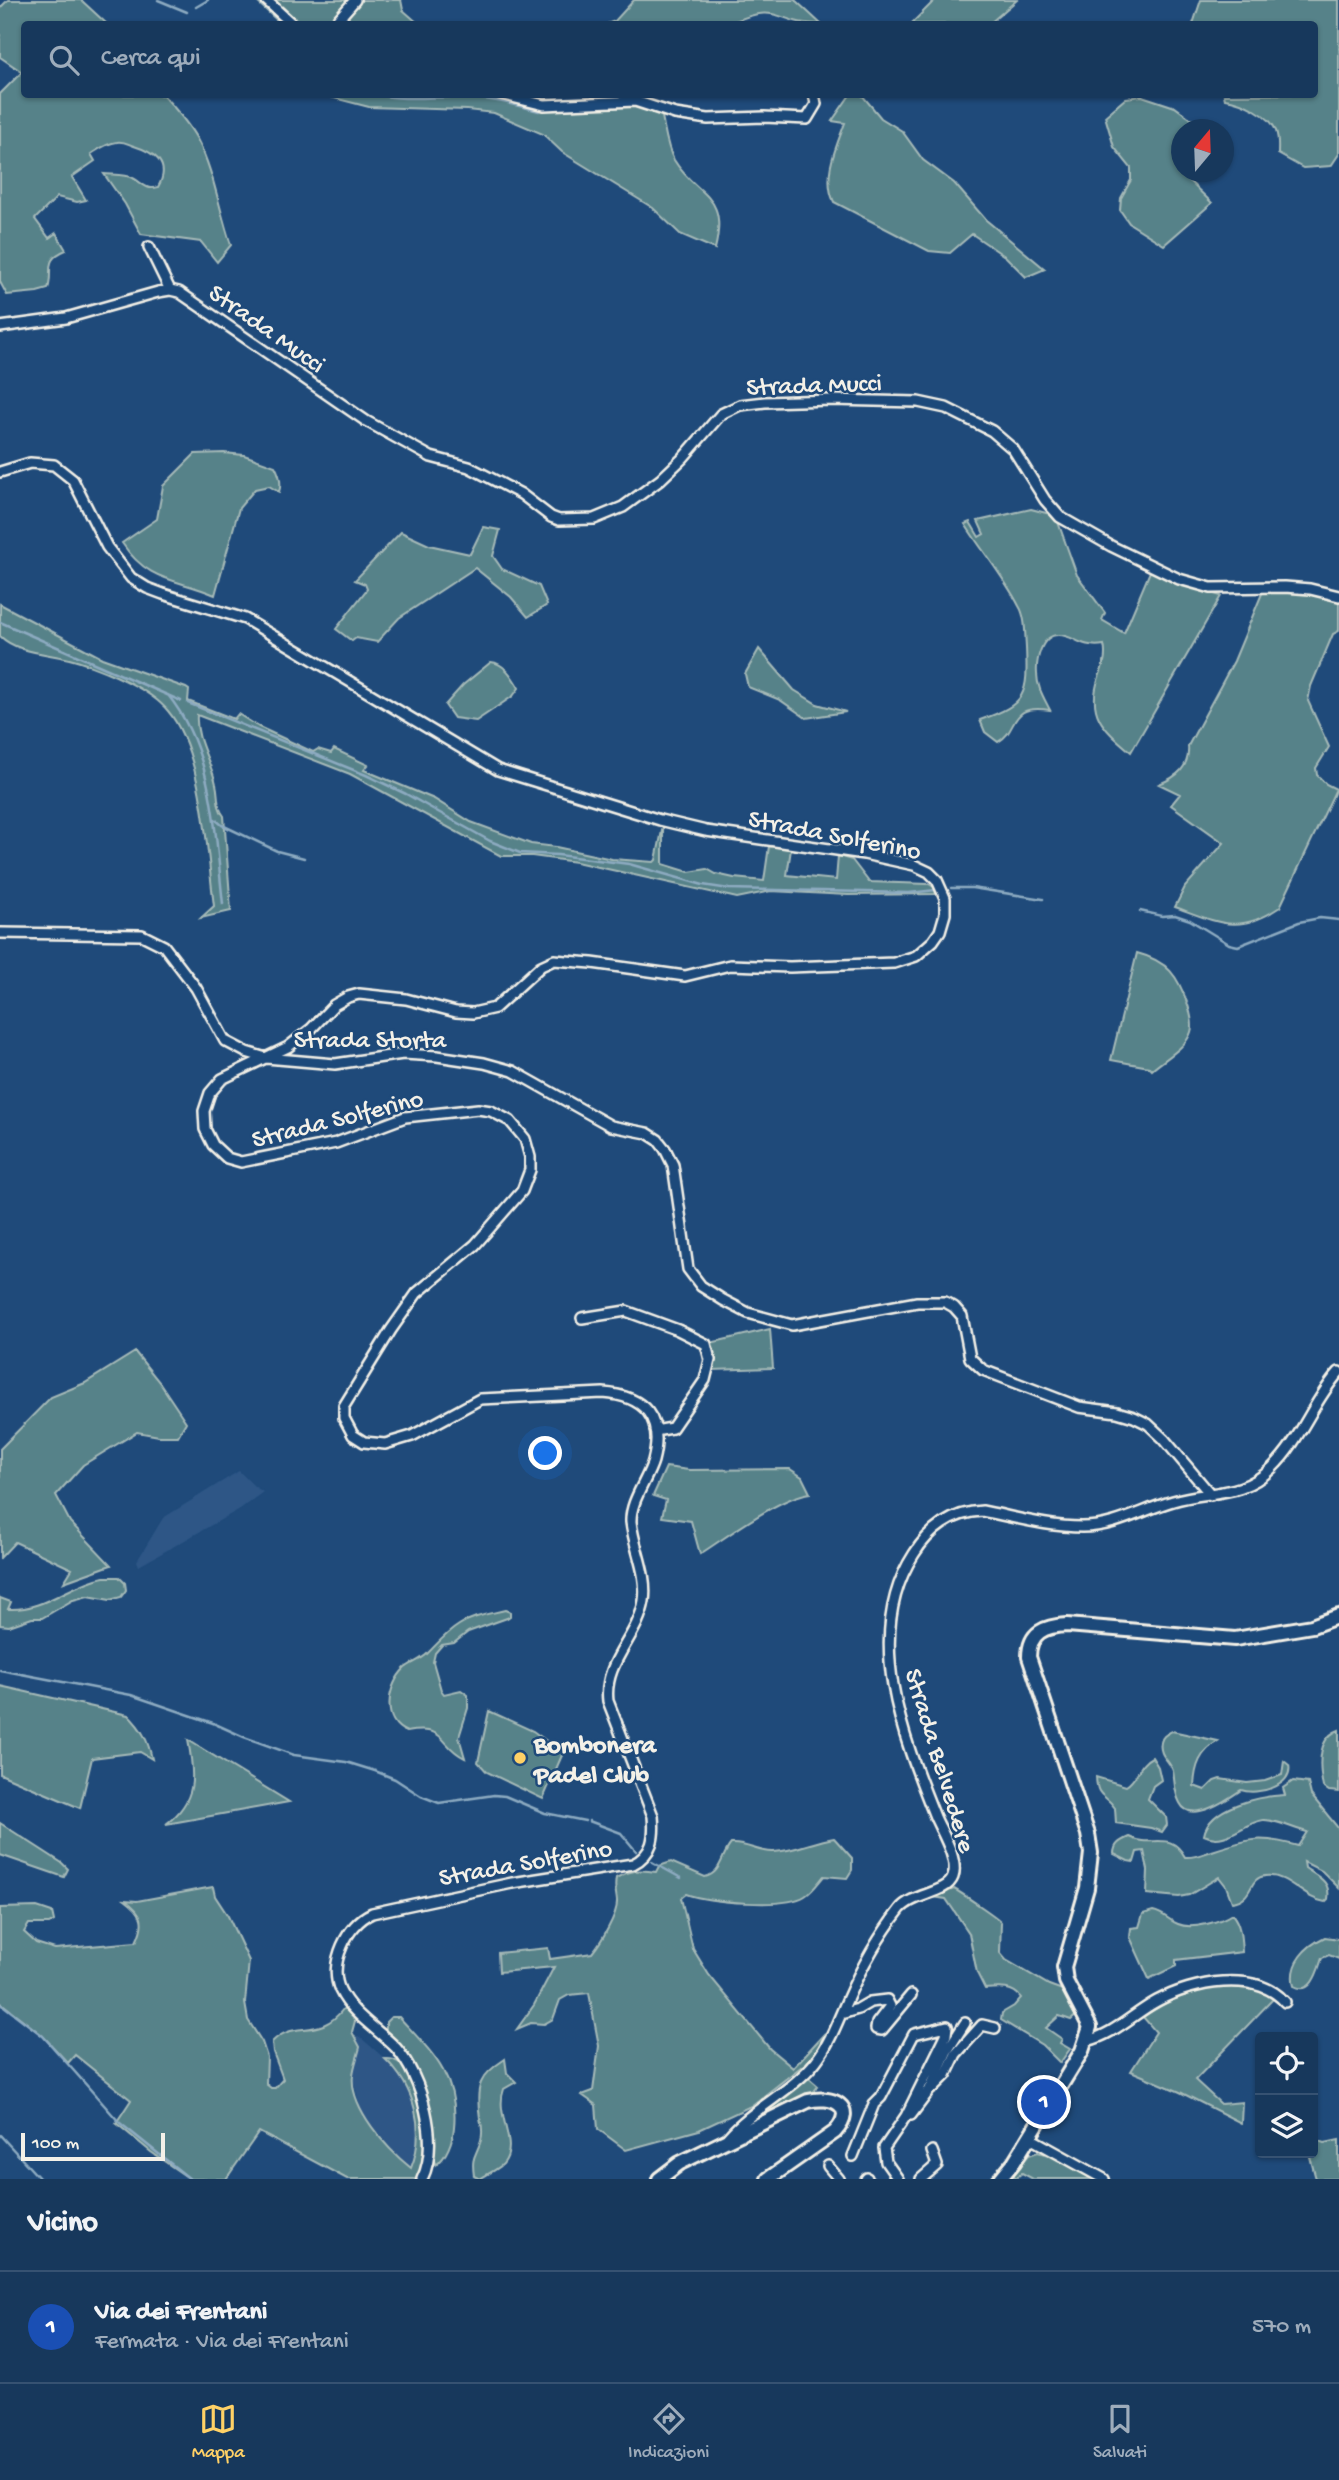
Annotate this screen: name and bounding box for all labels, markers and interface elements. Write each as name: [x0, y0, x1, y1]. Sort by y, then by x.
search box: [21, 21, 1318, 98]
icon: search: [45, 41, 83, 79]
text: Cerca qui: [101, 44, 201, 75]
north arrow: [1171, 119, 1234, 182]
street label: Strada Mucci: [201, 279, 330, 382]
street label: Strada Mucci: [746, 370, 883, 405]
street label: Strada Solferino: [745, 805, 923, 869]
street label: Strada Storta: [294, 1027, 448, 1058]
street label: Strada Solferino: [249, 1085, 427, 1158]
your location: [528, 1436, 562, 1470]
street label: Strada Belvedere: [895, 1666, 981, 1858]
place label: Bombonera Padel Club: [532, 1732, 657, 1793]
marker: Bombonera Padel Club: [512, 1750, 528, 1766]
street label: Strada Solferino: [437, 1835, 615, 1896]
map controls: [1255, 2032, 1318, 2158]
button: locate: [1255, 2032, 1318, 2095]
pin: 1: [1021, 2076, 1067, 2128]
button: layers: [1255, 2095, 1318, 2158]
scale bar: [21, 2130, 164, 2162]
text: 100 m: [32, 2133, 79, 2156]
text: Vicino: [28, 2207, 98, 2242]
text: Via dei Frentani: [95, 2298, 267, 2329]
text: 1: [46, 2314, 56, 2341]
text: 570 m: [1252, 2314, 1311, 2341]
text: Fermata · Via dei Frentani: [95, 2329, 349, 2356]
tab: Mappa: [192, 2400, 245, 2465]
tab: Indicazioni: [628, 2400, 709, 2465]
tab: Salvati: [1093, 2400, 1147, 2465]

